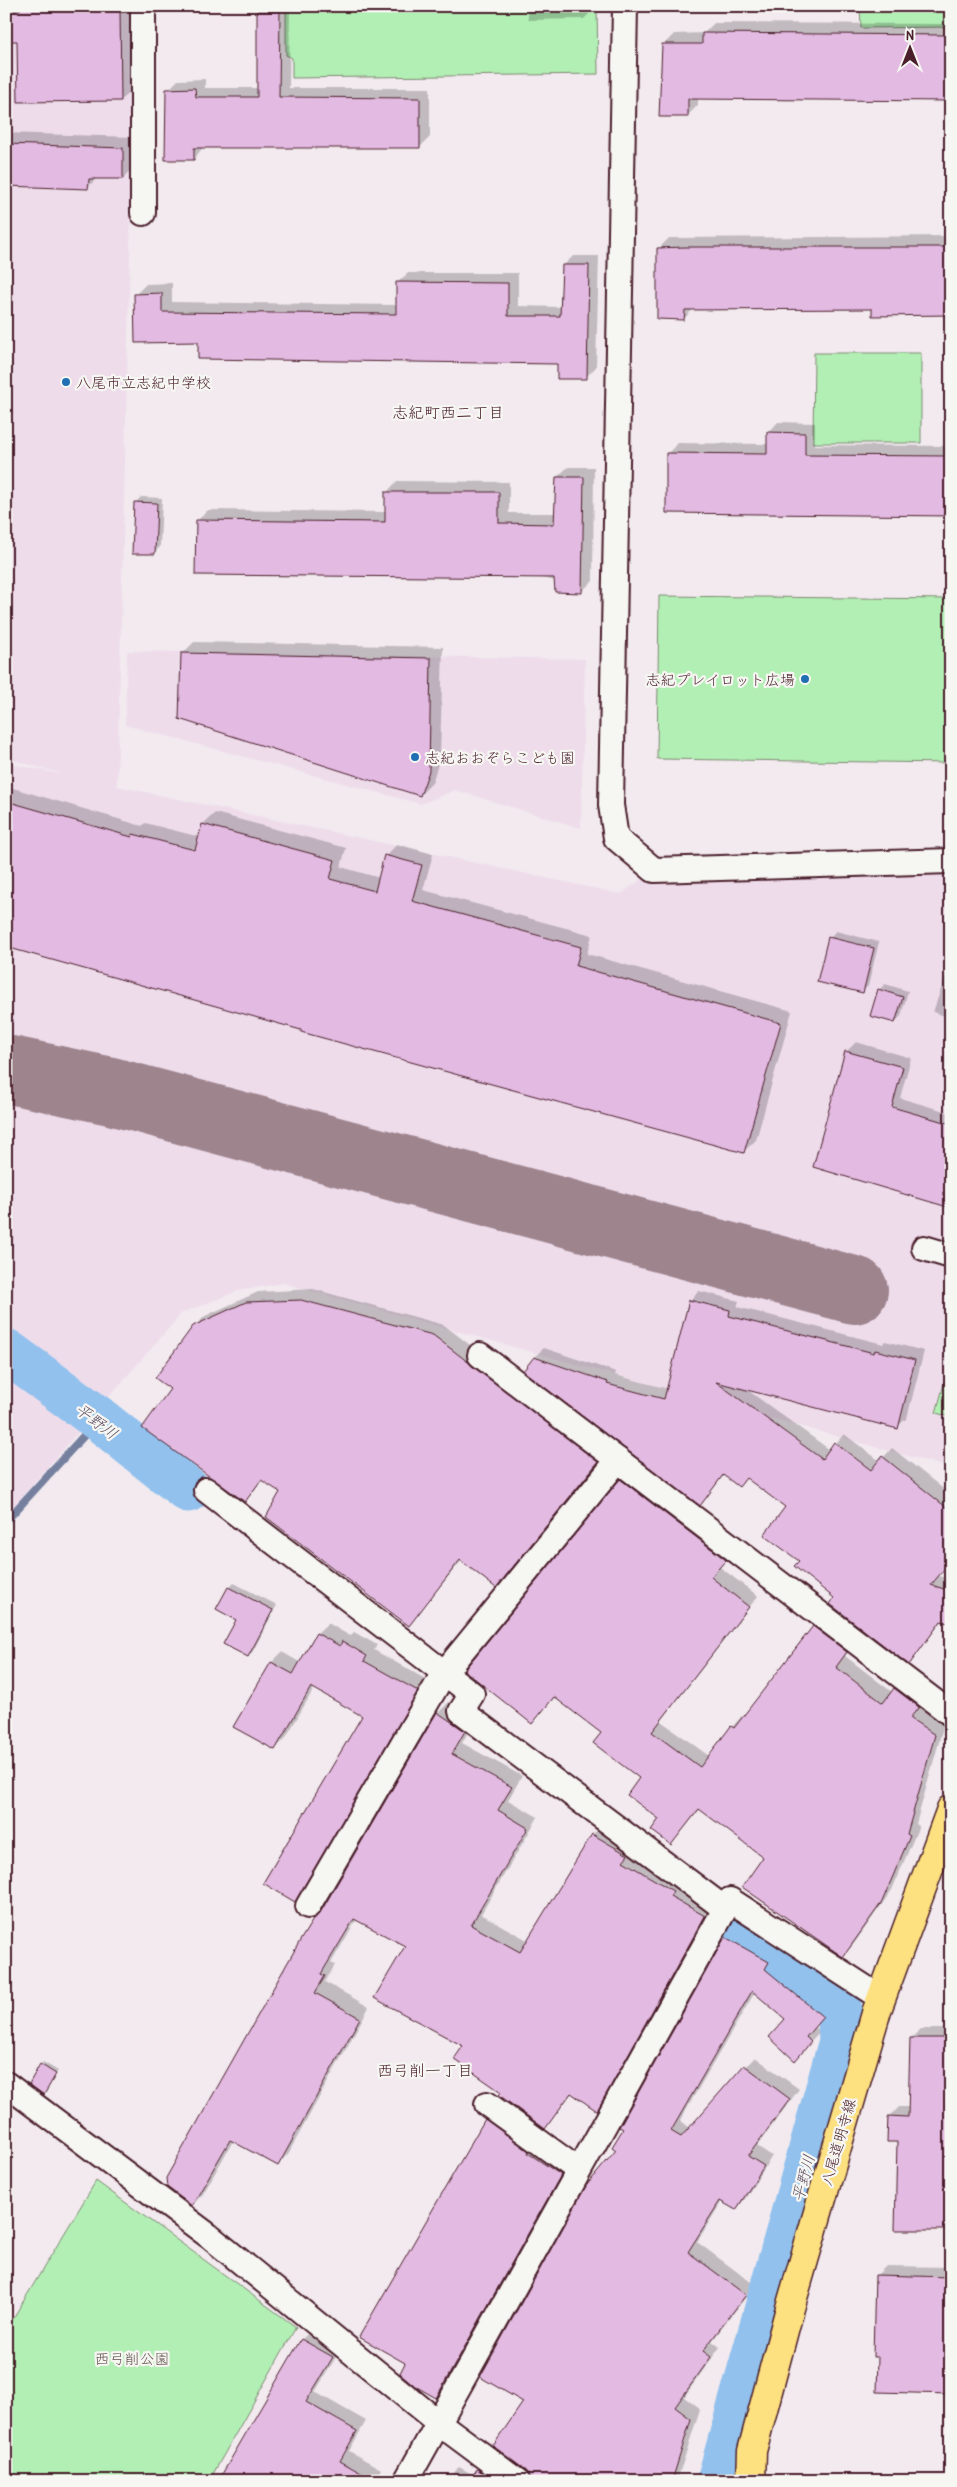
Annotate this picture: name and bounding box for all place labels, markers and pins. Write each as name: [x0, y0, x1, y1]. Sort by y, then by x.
place label: 八尾市立志紀中学校: [76, 372, 211, 393]
marker: 八尾市立志紀中学校: [60, 376, 72, 388]
place label: 志紀プレイロット広場: [646, 669, 795, 690]
marker: 志紀プレイロット広場: [799, 673, 811, 685]
place label: 志紀おおぞらこども園: [425, 747, 575, 768]
marker: 志紀おおぞらこども園: [409, 751, 421, 763]

